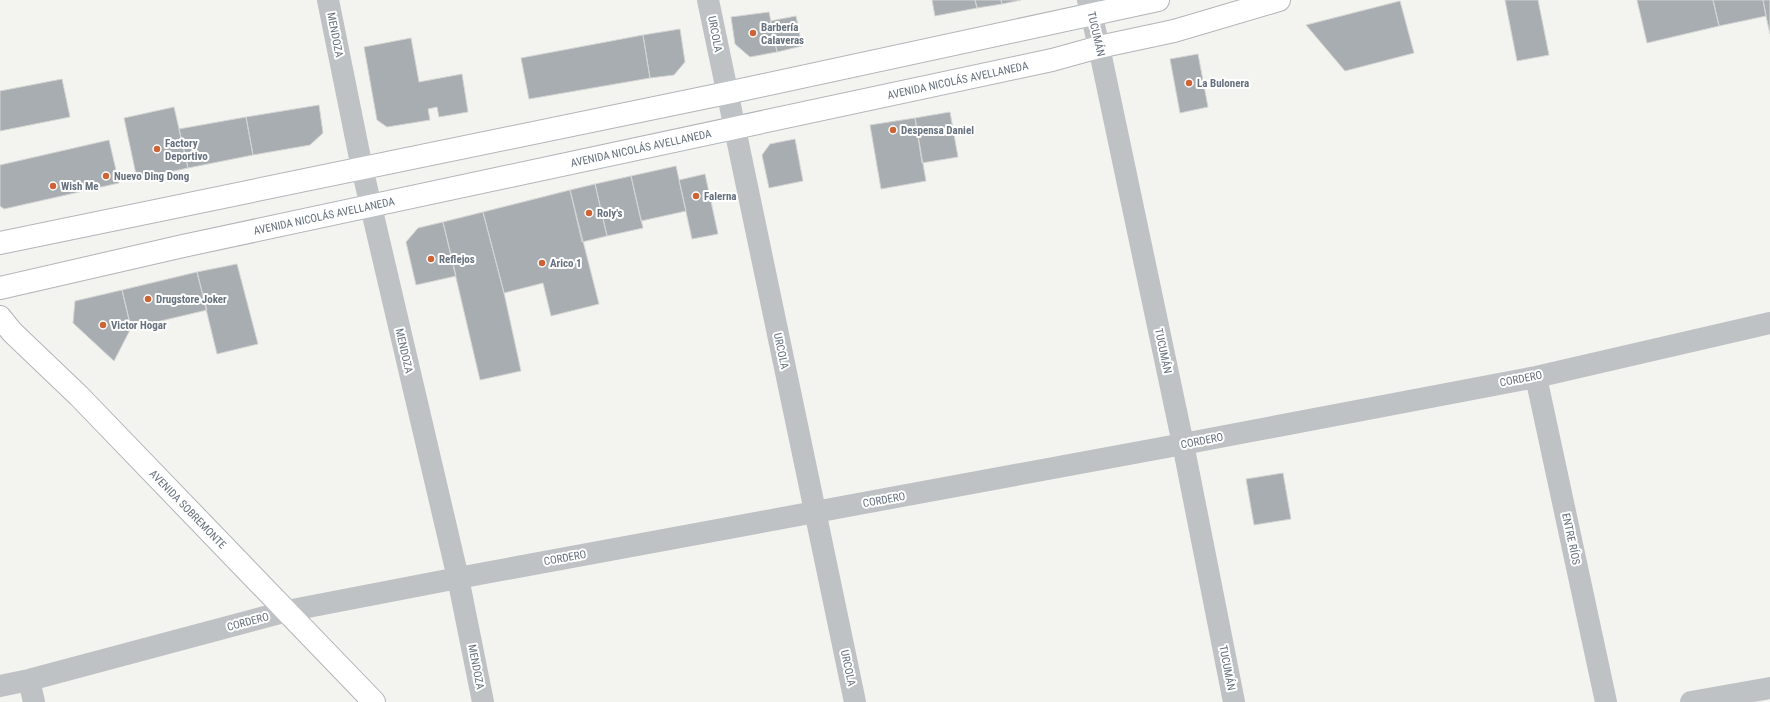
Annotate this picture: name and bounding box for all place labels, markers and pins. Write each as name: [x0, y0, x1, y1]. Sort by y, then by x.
place label: Barbería Calaveras: [761, 21, 804, 47]
marker: Barbería Calaveras: [748, 28, 758, 38]
place label: La Bulonera: [1197, 77, 1249, 90]
marker: La Bulonera: [1184, 78, 1194, 88]
place label: Despensa Daniel: [901, 124, 974, 137]
marker: Despensa Daniel: [888, 125, 898, 135]
place label: Factory Deportivo: [165, 137, 208, 163]
marker: Factory Deportivo: [152, 144, 162, 154]
place label: Nuevo Ding Dong: [114, 170, 189, 183]
marker: Nuevo Ding Dong: [101, 171, 111, 181]
place label: Wish Me: [61, 180, 99, 193]
marker: Wish Me: [48, 181, 58, 191]
place label: Falerna: [704, 190, 737, 203]
marker: Falerna: [691, 191, 701, 201]
place label: Roly's: [597, 207, 623, 220]
marker: Roly's: [584, 208, 594, 218]
place label: Reflejos: [439, 253, 475, 266]
marker: Reflejos: [426, 254, 436, 264]
place label: Arico 1: [550, 257, 582, 270]
marker: Arico 1: [537, 258, 547, 268]
place label: Drugstore Joker: [156, 293, 227, 306]
marker: Drugstore Joker: [143, 294, 153, 304]
place label: Victor Hogar: [111, 319, 167, 332]
marker: Victor Hogar: [98, 320, 108, 330]

